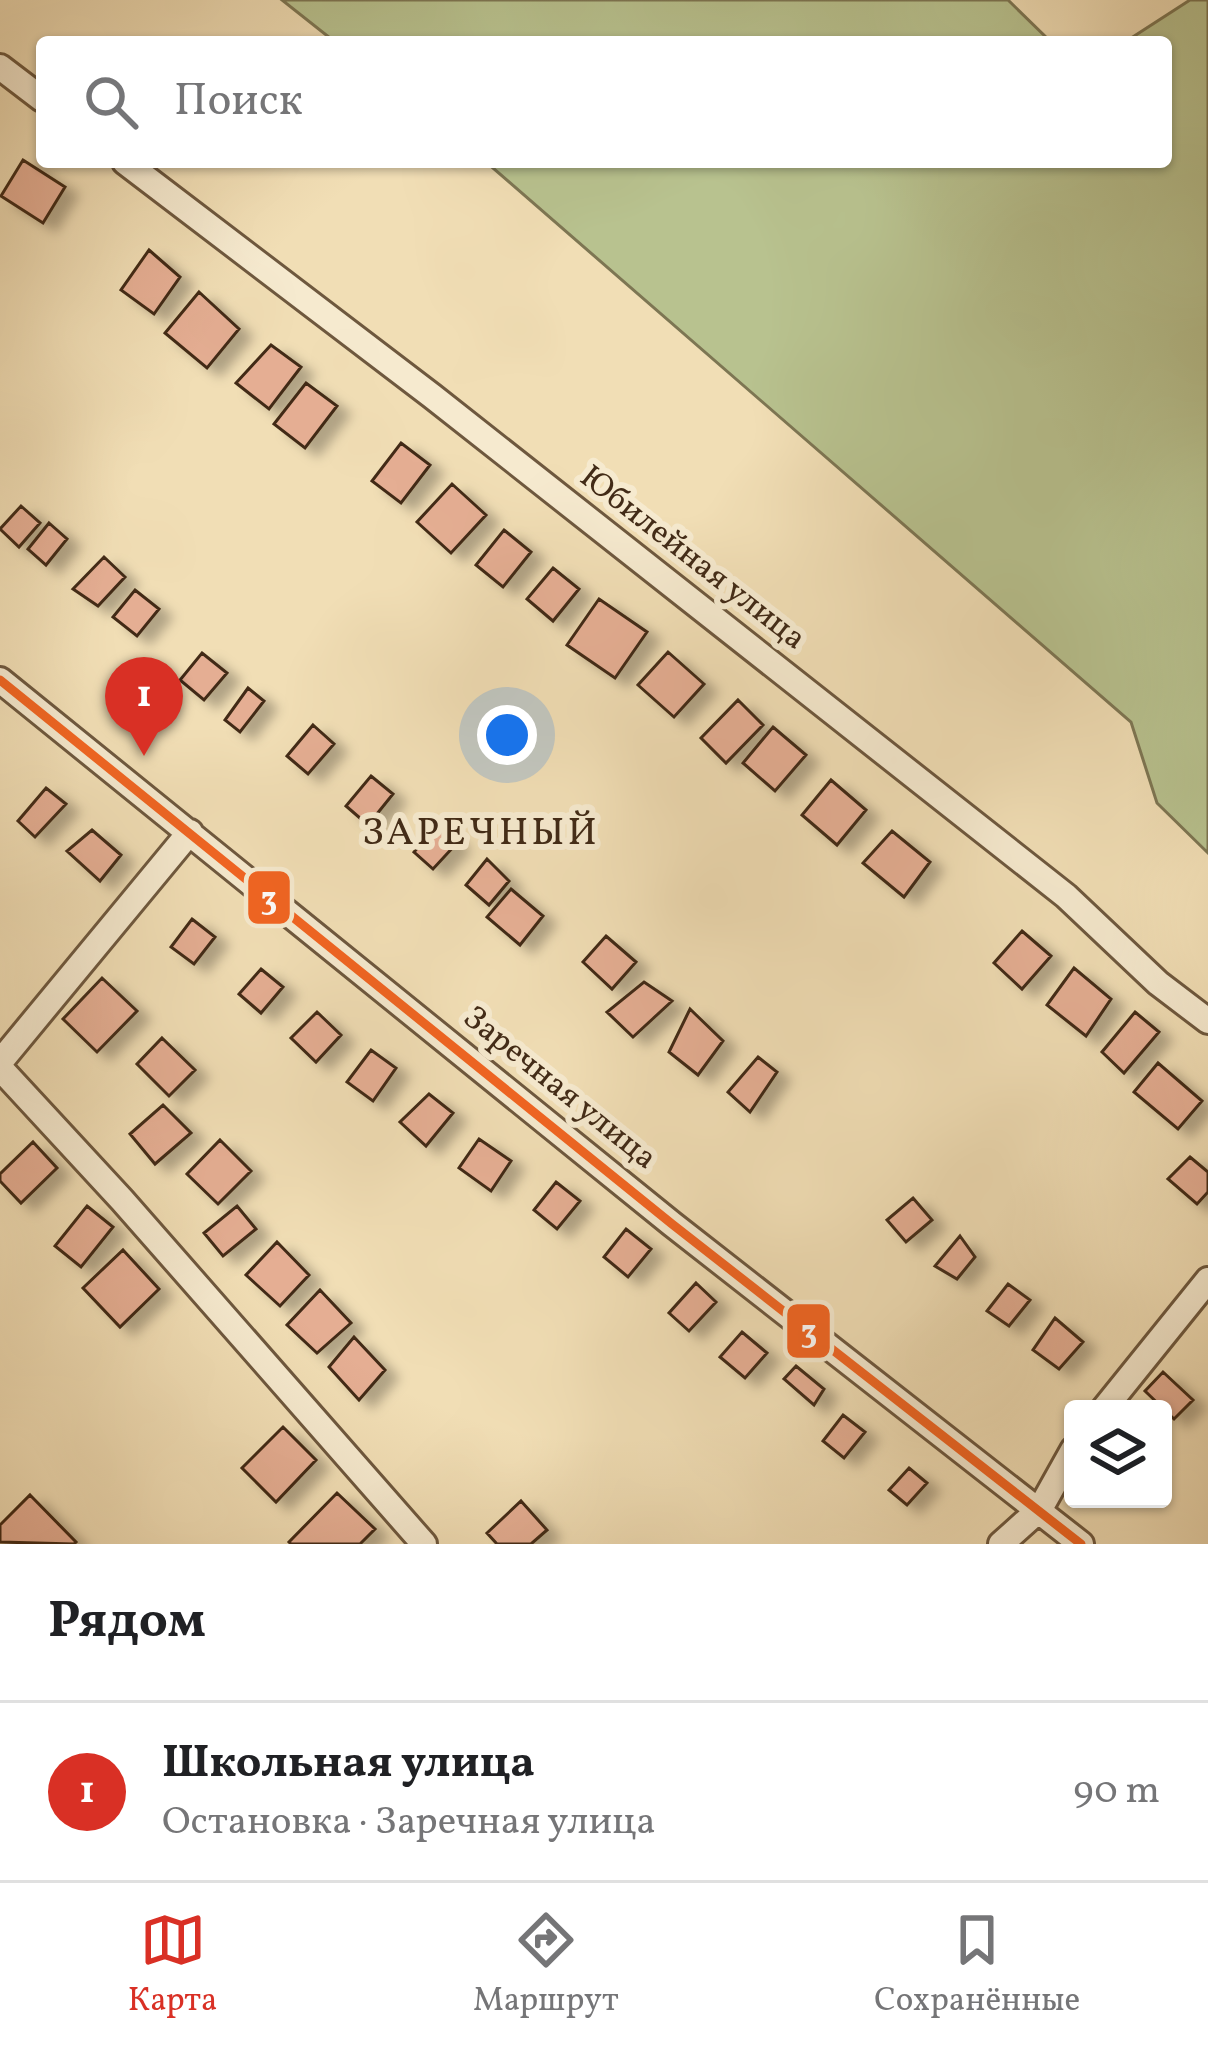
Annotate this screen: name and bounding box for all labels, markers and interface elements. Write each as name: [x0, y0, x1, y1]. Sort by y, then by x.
search box: [36, 36, 1172, 168]
icon: search: [78, 69, 144, 135]
text: Поиск: [174, 71, 303, 134]
street label: Юбилейная улица: [569, 456, 815, 662]
pin: 1: [105, 657, 183, 756]
your location: [477, 705, 537, 765]
district label: ЗАРЕЧНЫЙ: [362, 807, 600, 861]
line badge: 3: [246, 869, 292, 926]
text: 3: [261, 878, 277, 924]
street label: Заречная улица: [452, 996, 666, 1182]
line badge: 3: [785, 1302, 832, 1360]
text: 3: [801, 1311, 817, 1357]
map controls: [1064, 1400, 1172, 1508]
button: layers: [1064, 1400, 1172, 1508]
text: Рядом: [48, 1587, 206, 1658]
text: Школьная улица: [162, 1733, 535, 1796]
text: 1: [79, 1765, 95, 1819]
text: 90 m: [1073, 1765, 1160, 1819]
text: Остановка · Заречная улица: [162, 1796, 656, 1850]
tab: Карта: [128, 1907, 217, 2025]
tab: Маршрут: [473, 1907, 619, 2025]
tab: Сохранённые: [874, 1907, 1080, 2025]

